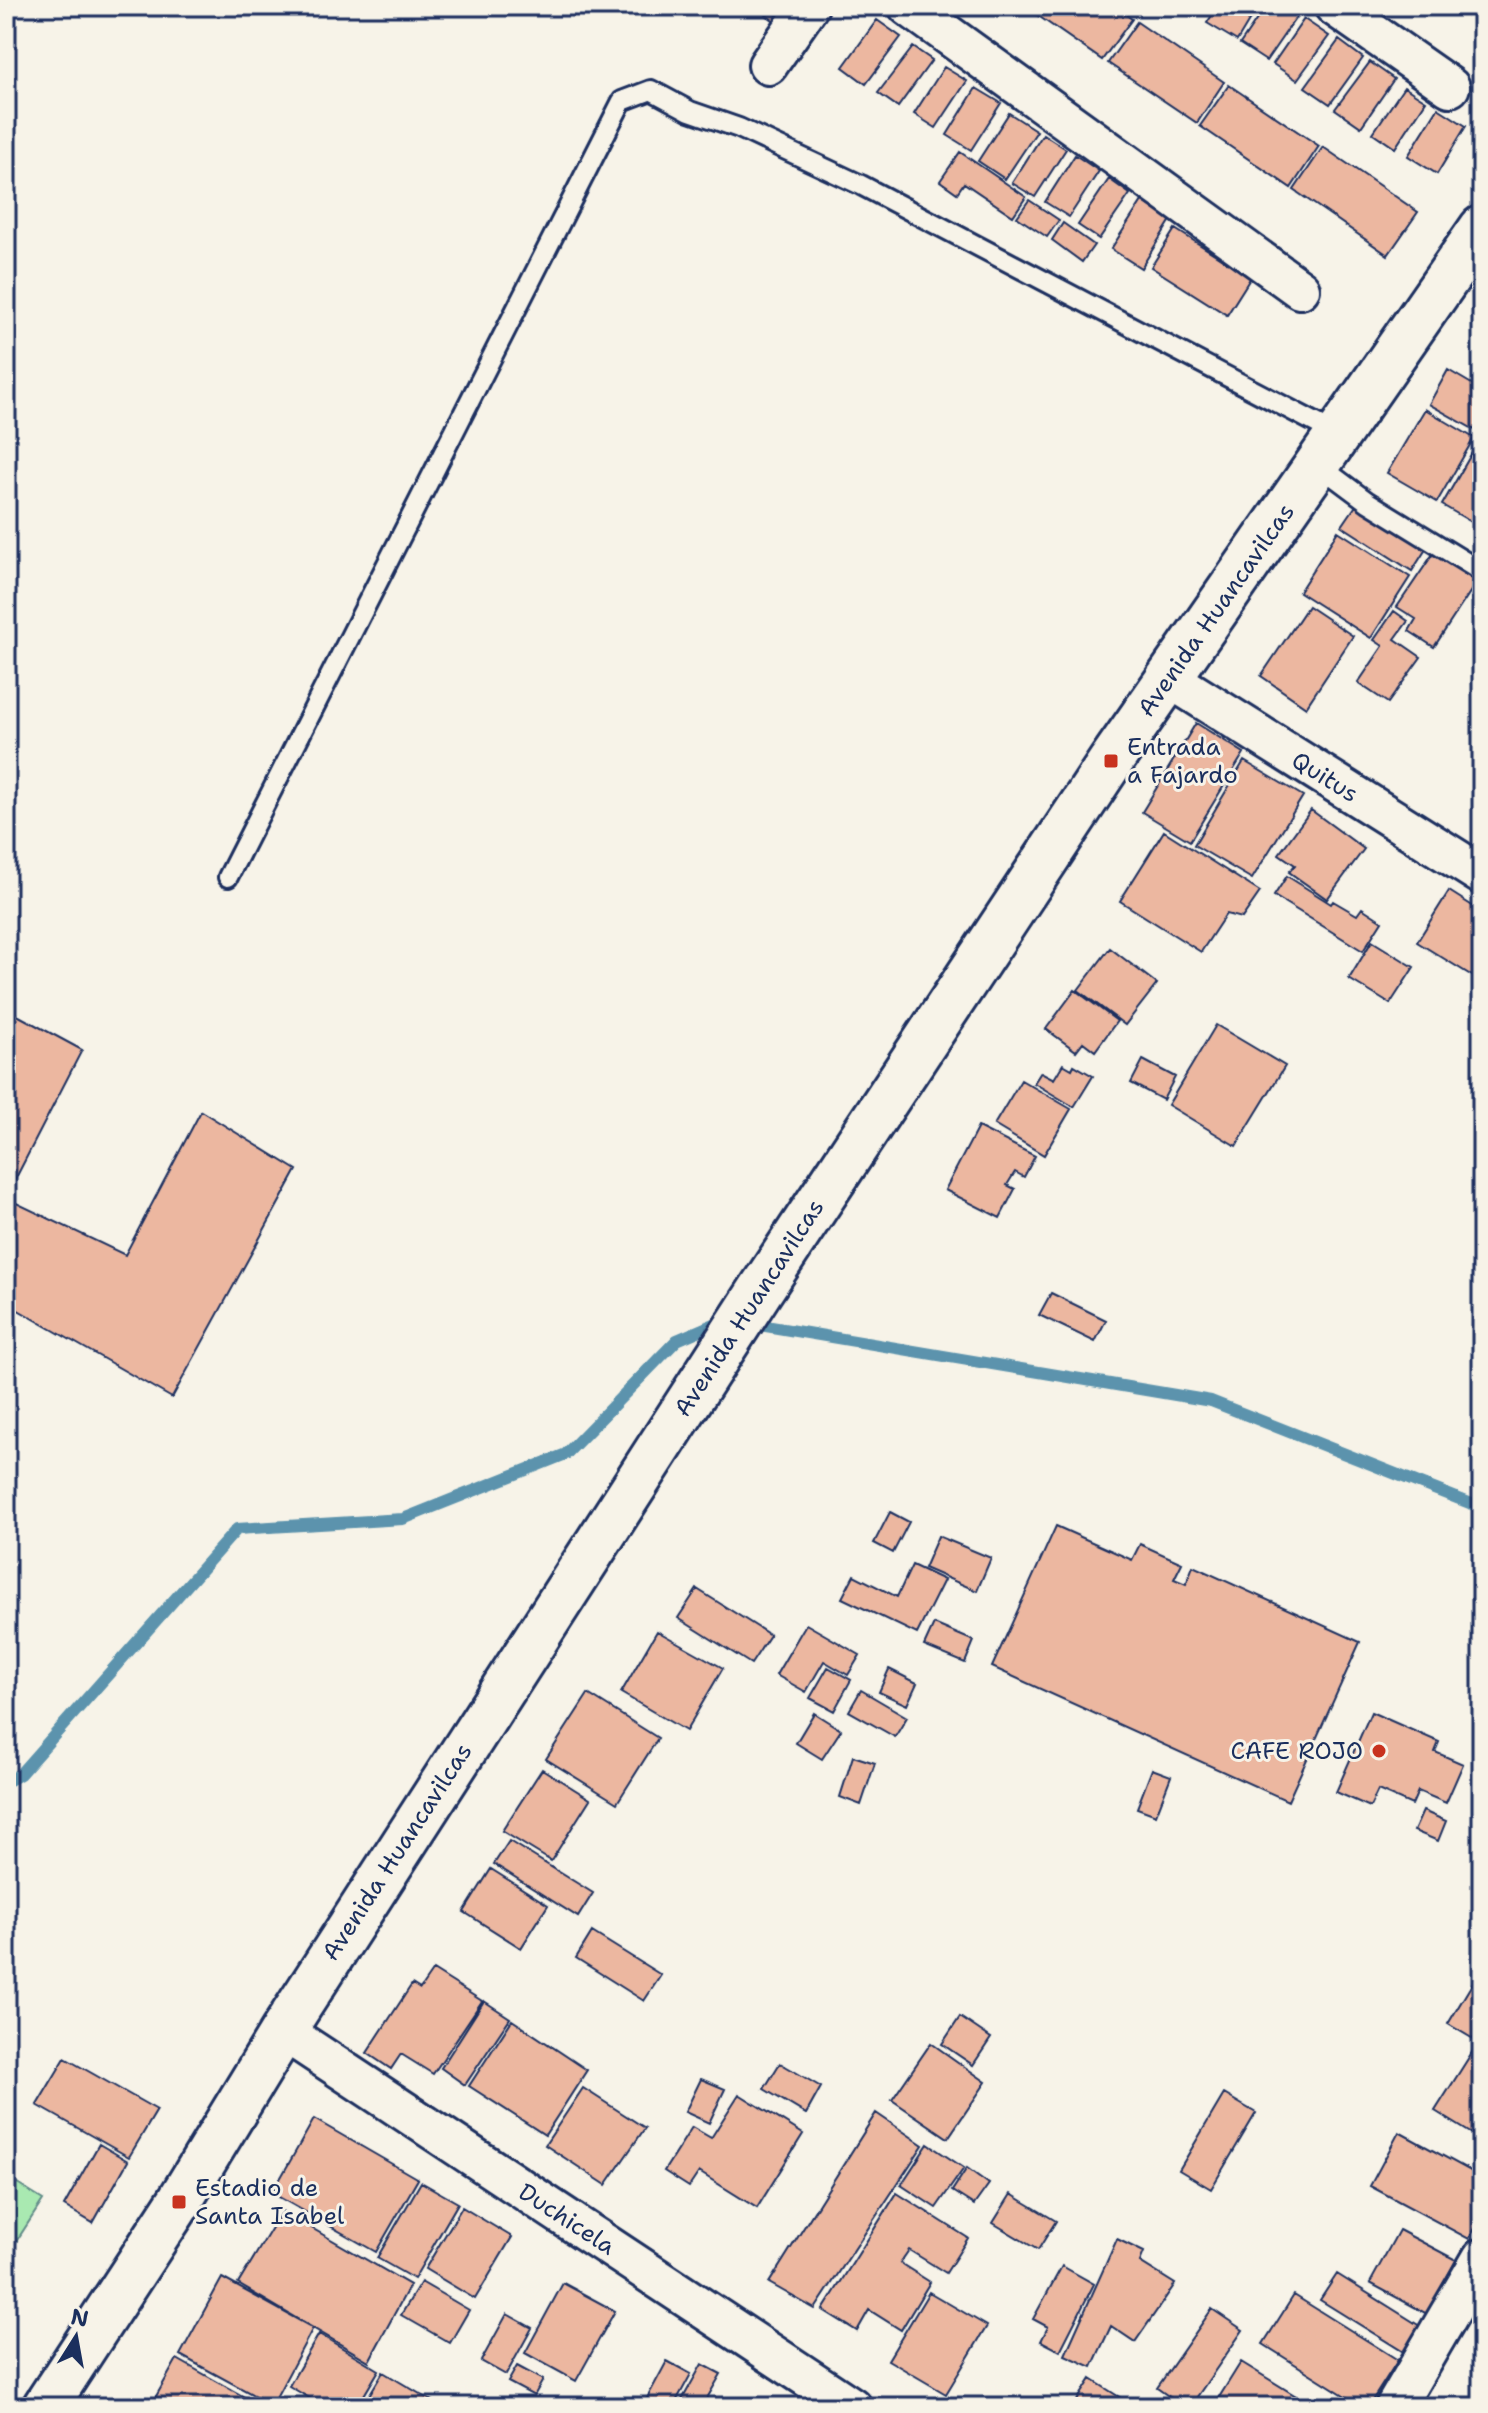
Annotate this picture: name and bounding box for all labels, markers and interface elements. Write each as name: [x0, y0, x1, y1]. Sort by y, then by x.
street label: Avenida Huancavilcas: [1130, 497, 1302, 723]
place label: Entrada a Fajardo: [1127, 731, 1238, 791]
street label: Quitus: [1286, 744, 1364, 810]
marker: Entrada a Fajardo: [1102, 752, 1120, 770]
street label: Avenida Huancavilcas: [667, 1193, 831, 1423]
place label: CAFE ROJO: [1230, 1735, 1363, 1767]
street label: Avenida Huancavilcas: [315, 1737, 479, 1967]
marker: CAFE ROJO: [1370, 1742, 1388, 1760]
place label: Estadio de Santa Isabel: [195, 2172, 345, 2232]
street label: Duchicela: [512, 2176, 622, 2262]
marker: Estadio de Santa Isabel: [170, 2193, 188, 2211]
north arrow: [36, 2297, 116, 2377]
text: N: [68, 2302, 91, 2334]

